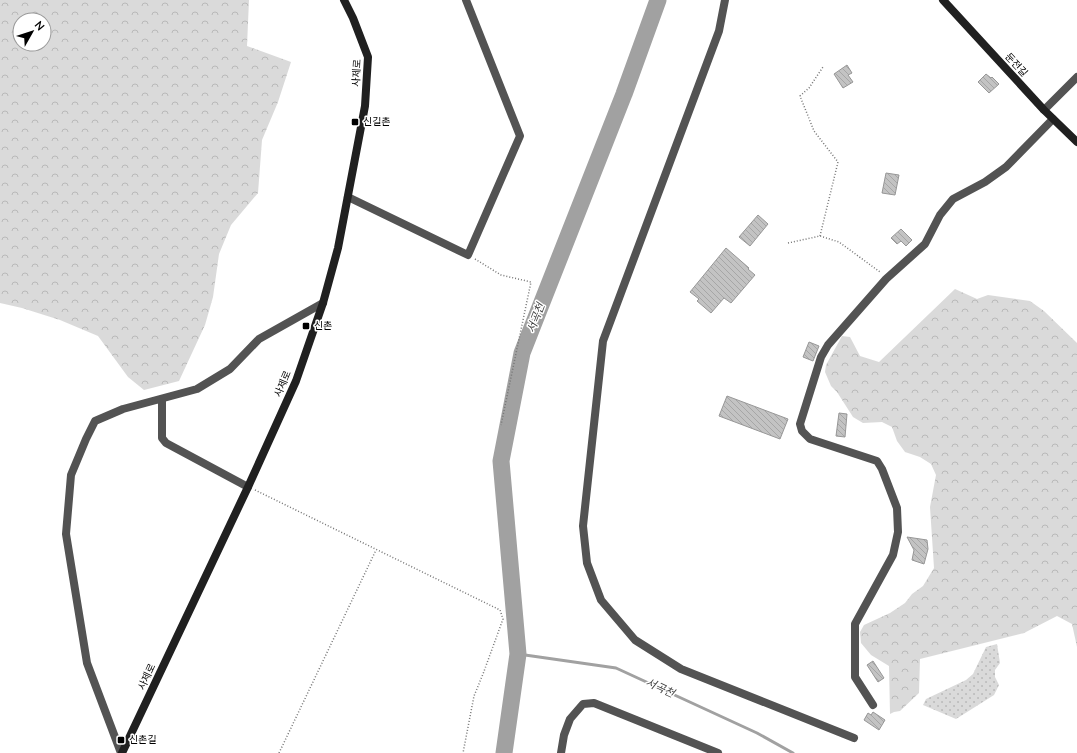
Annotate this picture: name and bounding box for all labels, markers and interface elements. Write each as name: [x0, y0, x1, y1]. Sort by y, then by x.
north arrow: [12, 12, 52, 52]
text: N: [31, 18, 48, 34]
street label: 둔전길: [1001, 50, 1031, 80]
street label: 사제로: [349, 59, 365, 87]
place label: 신길촌: [363, 115, 391, 129]
marker: 신길촌: [350, 117, 360, 127]
water label: 서곡천: [524, 299, 549, 335]
place label: 신촌: [314, 319, 332, 333]
marker: 신촌: [301, 321, 311, 331]
street label: 사제로: [271, 369, 295, 399]
street label: 사제로: [135, 662, 159, 692]
water label: 서곡천: [643, 675, 679, 702]
place label: 신촌길: [129, 733, 157, 747]
marker: 신촌길: [116, 735, 126, 745]

